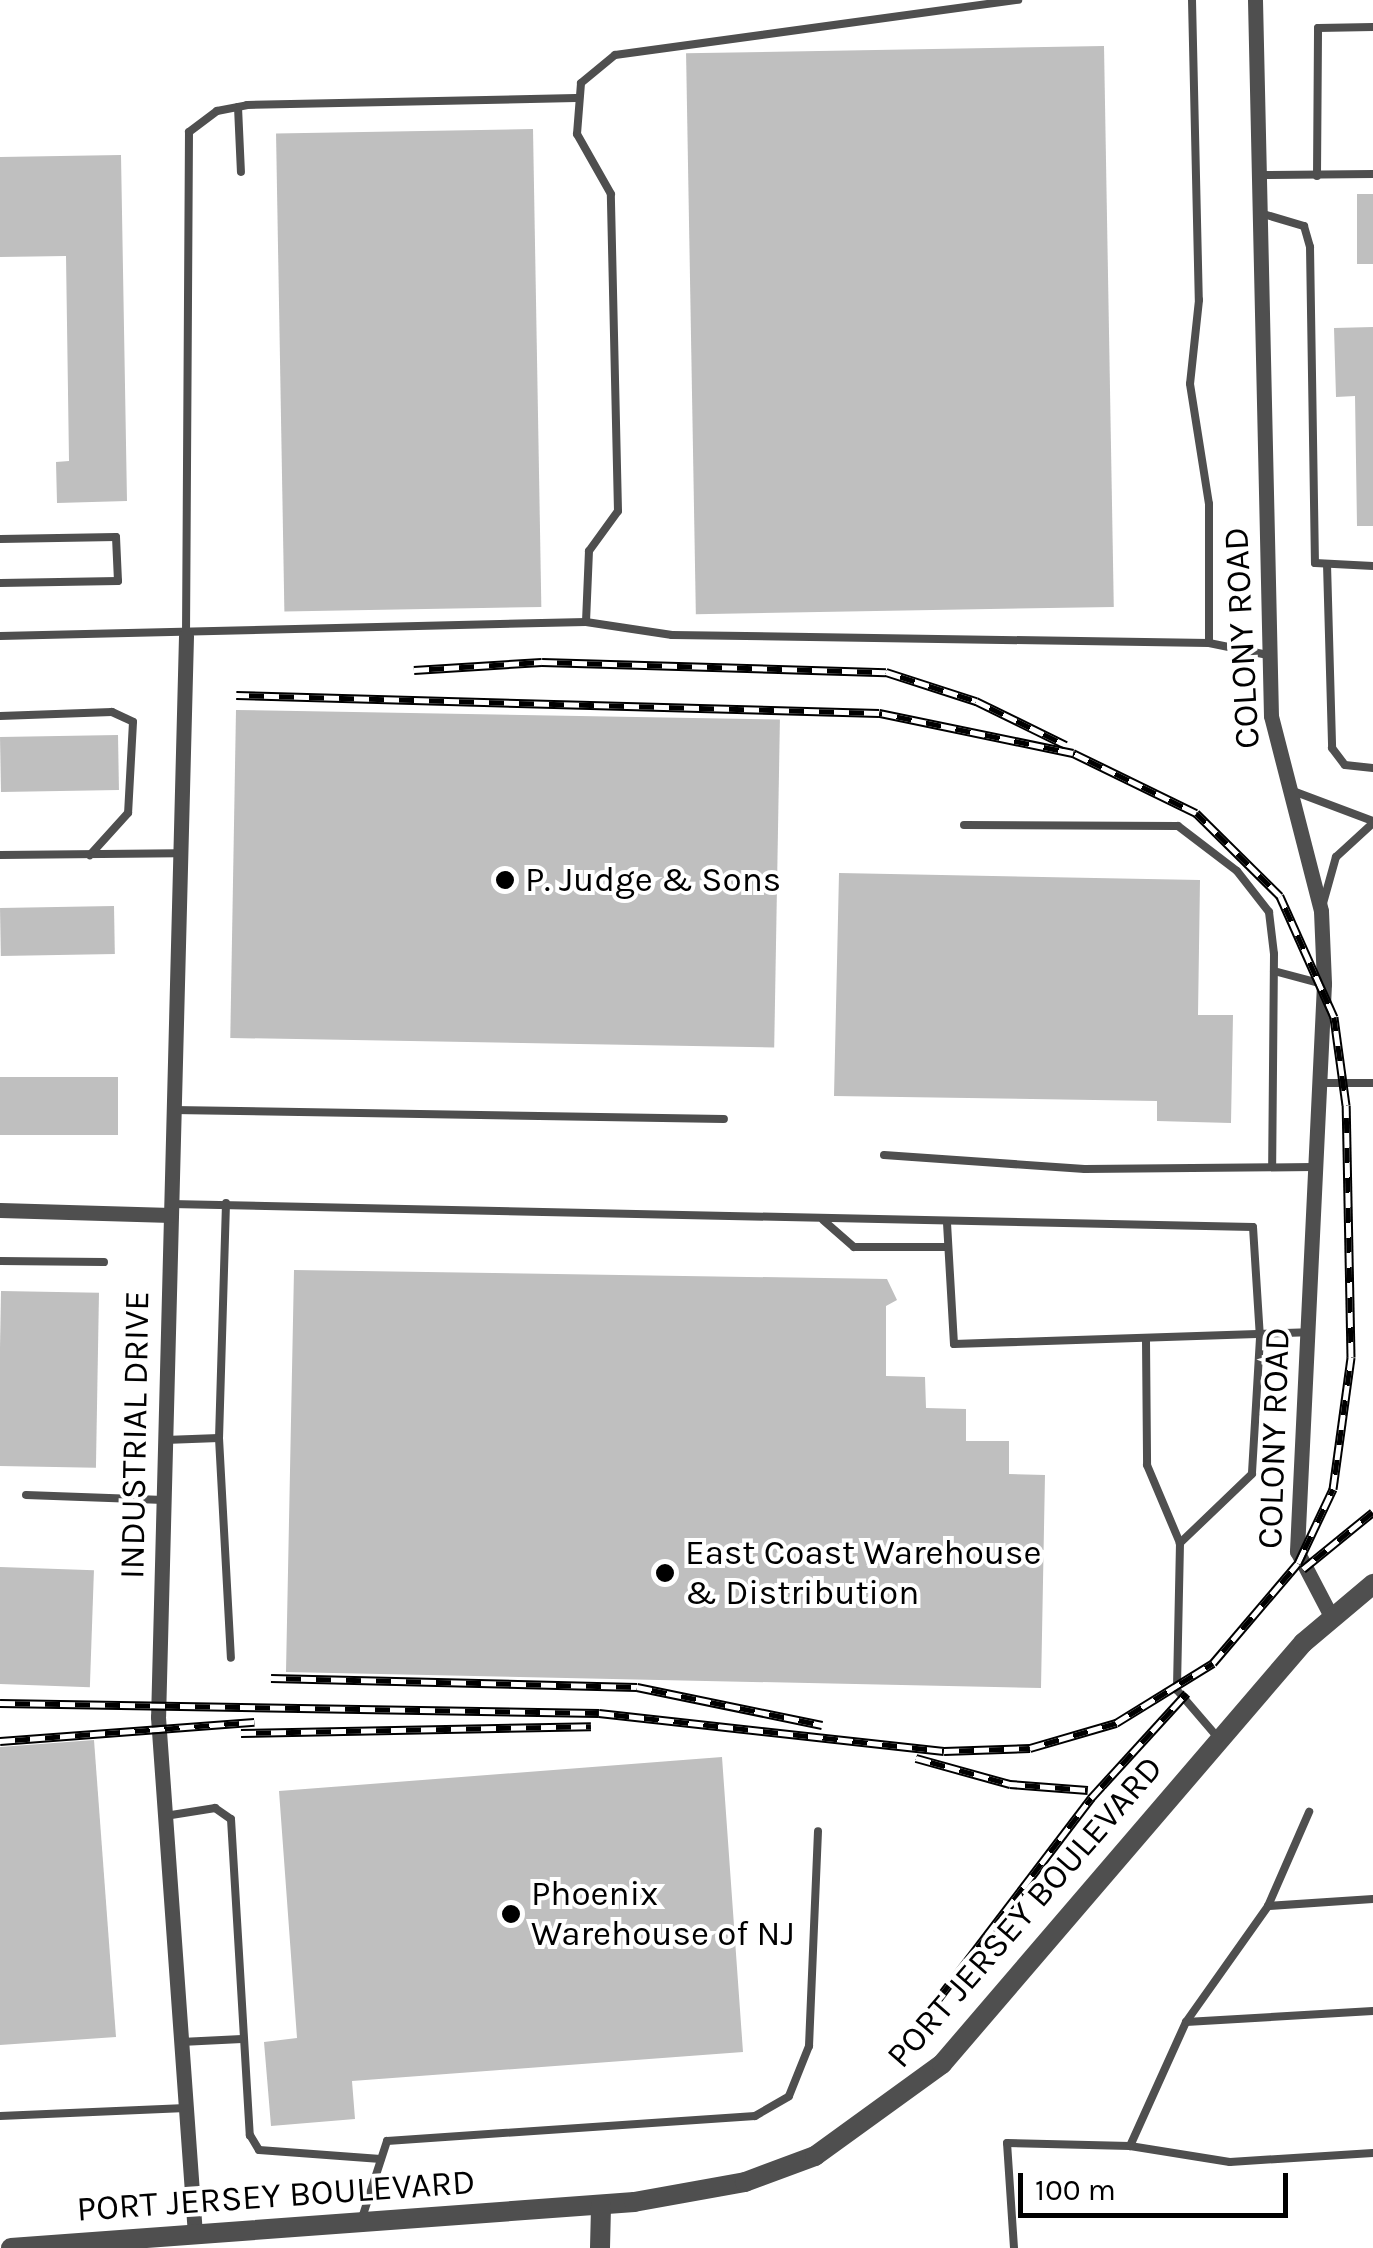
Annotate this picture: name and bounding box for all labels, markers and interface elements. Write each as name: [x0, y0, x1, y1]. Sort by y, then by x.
street label: COLONY ROAD: [1215, 526, 1269, 750]
place label: P. Judge & Sons: [525, 859, 781, 901]
marker: P. Judge & Sons: [494, 869, 516, 891]
street label: INDUSTRIAL DRIVE: [111, 1291, 159, 1579]
street label: COLONY ROAD: [1249, 1326, 1299, 1550]
place label: East Coast Warehouse & Distribution: [685, 1532, 1041, 1614]
marker: East Coast Warehouse & Distribution: [654, 1562, 676, 1584]
street label: PORT JERSEY BOULEVARD: [878, 1748, 1172, 2076]
place label: Phoenix Warehouse of NJ: [531, 1873, 795, 1955]
marker: Phoenix Warehouse of NJ: [500, 1903, 522, 1925]
scale bar: [1023, 2153, 1293, 2215]
street label: PORT JERSEY BOULEVARD: [75, 2161, 477, 2231]
text: 100 m: [1035, 2172, 1116, 2208]

